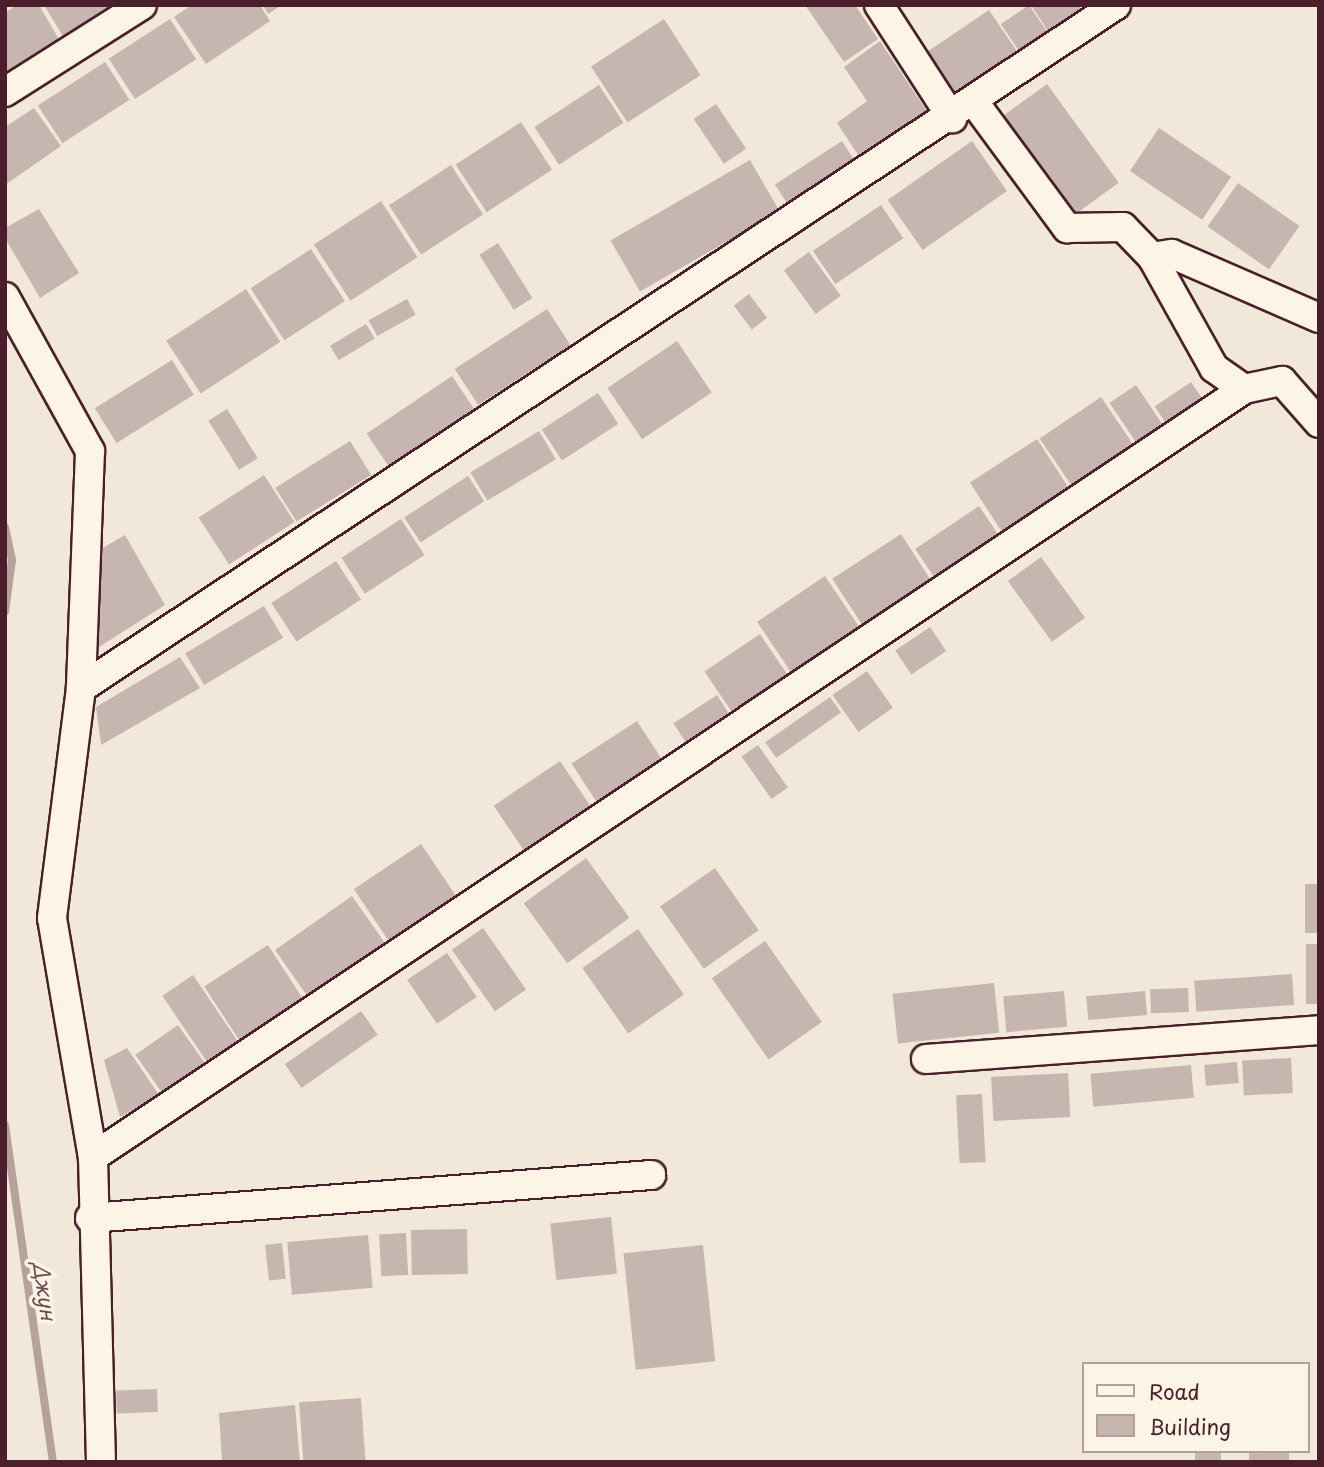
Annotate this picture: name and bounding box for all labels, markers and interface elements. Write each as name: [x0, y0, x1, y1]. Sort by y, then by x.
water label: Джун: [29, 1260, 63, 1322]
legend: [1082, 1362, 1310, 1453]
text: Road: [1149, 1375, 1200, 1407]
text: Building: [1149, 1410, 1231, 1442]

